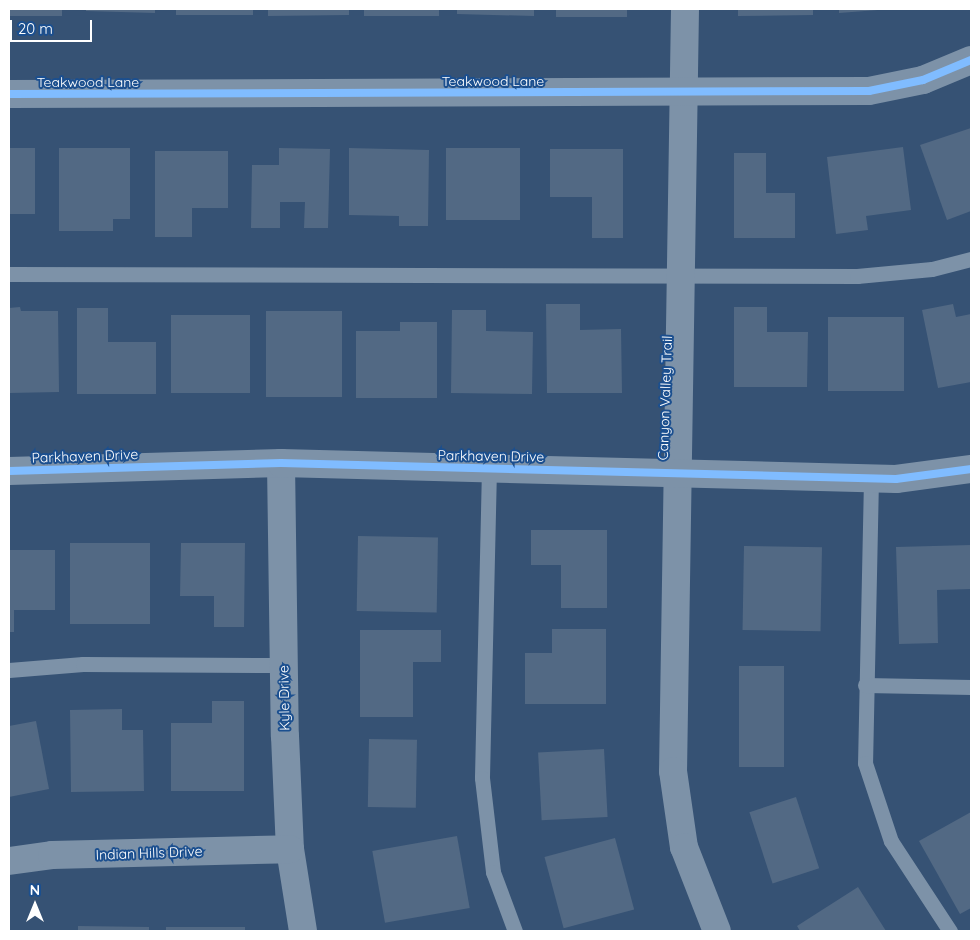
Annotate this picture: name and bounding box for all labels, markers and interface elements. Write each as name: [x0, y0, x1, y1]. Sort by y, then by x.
scale bar: [12, 10, 95, 42]
text: 20 m: [18, 19, 53, 38]
street label: Teakwood Lane: [442, 73, 544, 89]
street label: Teakwood Lane: [37, 74, 139, 90]
street label: Canyon Valley Trail: [654, 335, 676, 461]
street label: Parkhaven Drive: [31, 446, 139, 466]
street label: Parkhaven Drive: [438, 447, 544, 465]
street label: Kyle Drive: [275, 665, 293, 731]
street label: Indian Hills Drive: [95, 843, 203, 863]
north arrow: [10, 880, 60, 930]
text: N: [30, 881, 40, 899]

